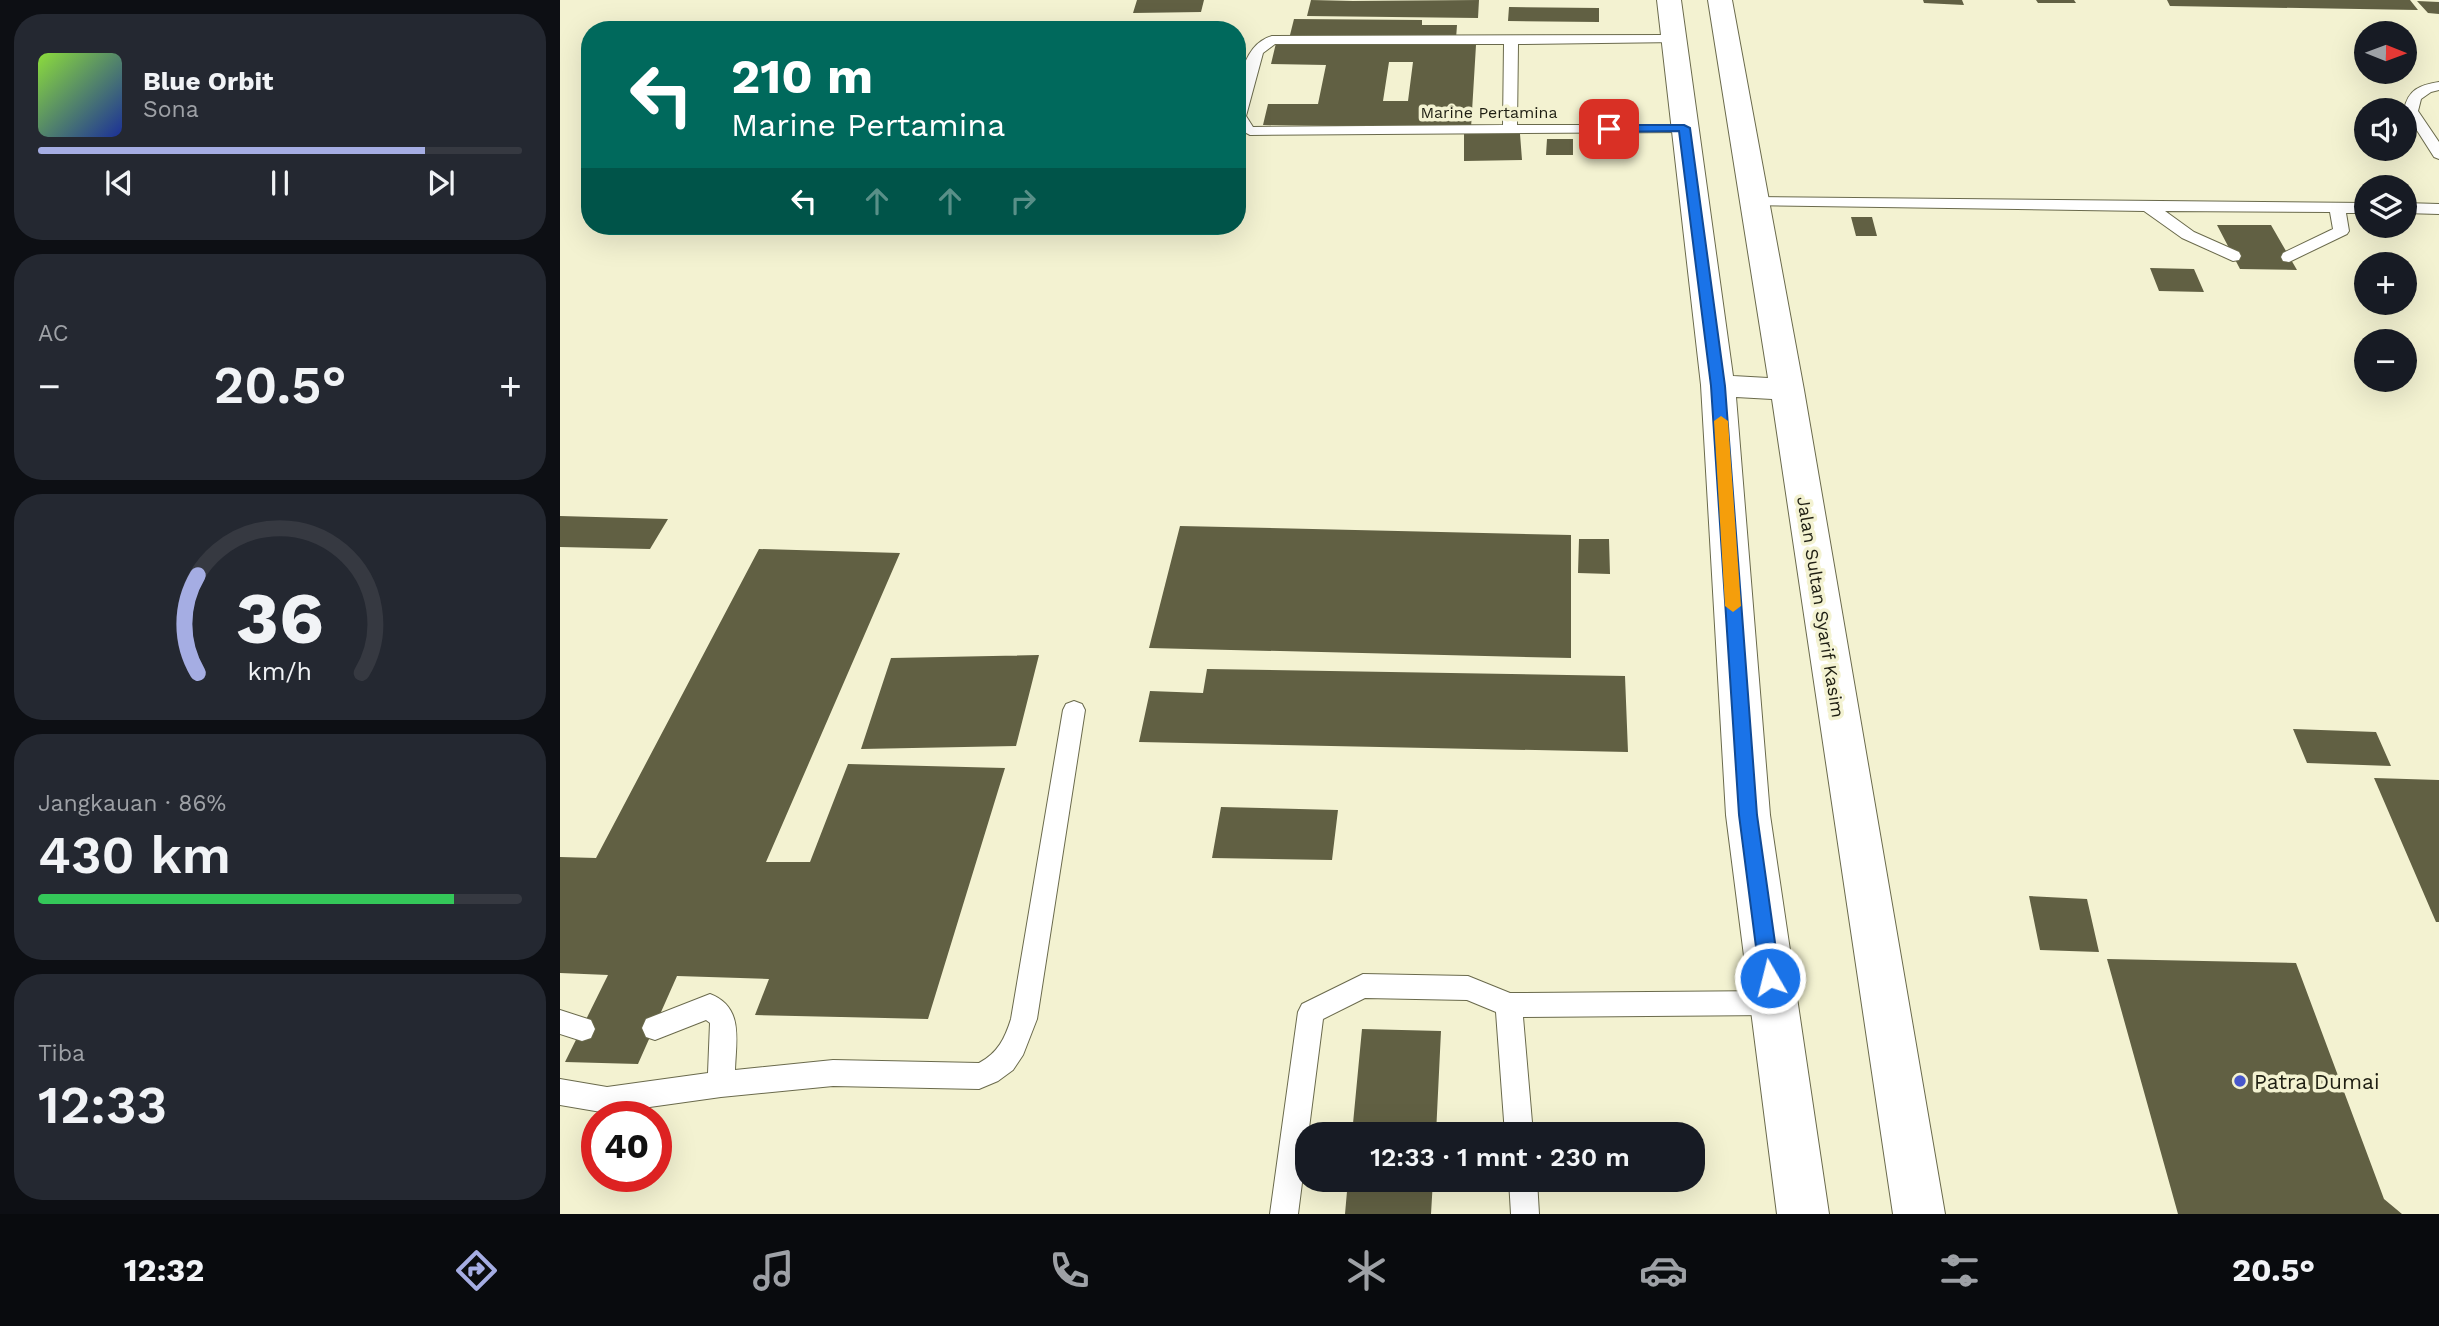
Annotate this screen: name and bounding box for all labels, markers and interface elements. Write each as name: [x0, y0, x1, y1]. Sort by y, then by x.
north arrow: [2354, 21, 2417, 84]
map controls: [2354, 21, 2417, 392]
text: 210 m: [731, 47, 873, 105]
icon: left: [616, 49, 707, 140]
text: Blue Orbit: [143, 66, 273, 96]
text: Sona: [143, 96, 199, 123]
button: sound: [2354, 98, 2417, 161]
pin: [1579, 99, 1639, 159]
street label: Marine Pertamina: [1420, 103, 1558, 122]
text: Marine Pertamina: [731, 106, 1005, 144]
icon: arrive: [1590, 110, 1628, 148]
icon: previous: [100, 164, 138, 202]
icon: pause: [261, 164, 299, 202]
icon: next: [422, 164, 460, 202]
button: layers: [2354, 175, 2417, 238]
icon: left: [785, 182, 823, 220]
icon: ahead: [858, 182, 896, 220]
icon: ahead: [931, 182, 969, 220]
icon: right: [1004, 182, 1042, 220]
button: +: [2354, 252, 2417, 315]
text: AC: [38, 320, 68, 347]
button: −: [2354, 329, 2417, 392]
text: 20.5°: [214, 355, 346, 416]
text: −: [38, 364, 61, 408]
text: +: [499, 364, 522, 408]
street label: Jalan Sultan Syarif Kasim: [1793, 495, 1849, 719]
text: 36: [236, 575, 324, 661]
text: km/h: [248, 657, 312, 686]
text: Jangkauan · 86%: [38, 790, 226, 817]
text: 430 km: [38, 825, 231, 886]
position arrow: [1733, 941, 1807, 1015]
text: Tiba: [38, 1040, 85, 1067]
place label: Patra Dumai: [2254, 1069, 2380, 1094]
marker: Patra Dumai: [2232, 1073, 2248, 1089]
text: 12:33: [38, 1075, 167, 1136]
speed limit sign: 40: [581, 1101, 672, 1192]
text: 12:33 · 1 mnt · 230 m: [1370, 1142, 1630, 1172]
icon: directions: [452, 1246, 501, 1295]
icon: music: [749, 1246, 798, 1295]
icon: phone: [1045, 1246, 1094, 1295]
icon: climate: [1342, 1246, 1391, 1295]
icon: car: [1639, 1246, 1688, 1295]
icon: filters: [1935, 1246, 1984, 1295]
text: 12:32: [124, 1251, 204, 1289]
text: 20.5°: [2232, 1251, 2315, 1289]

